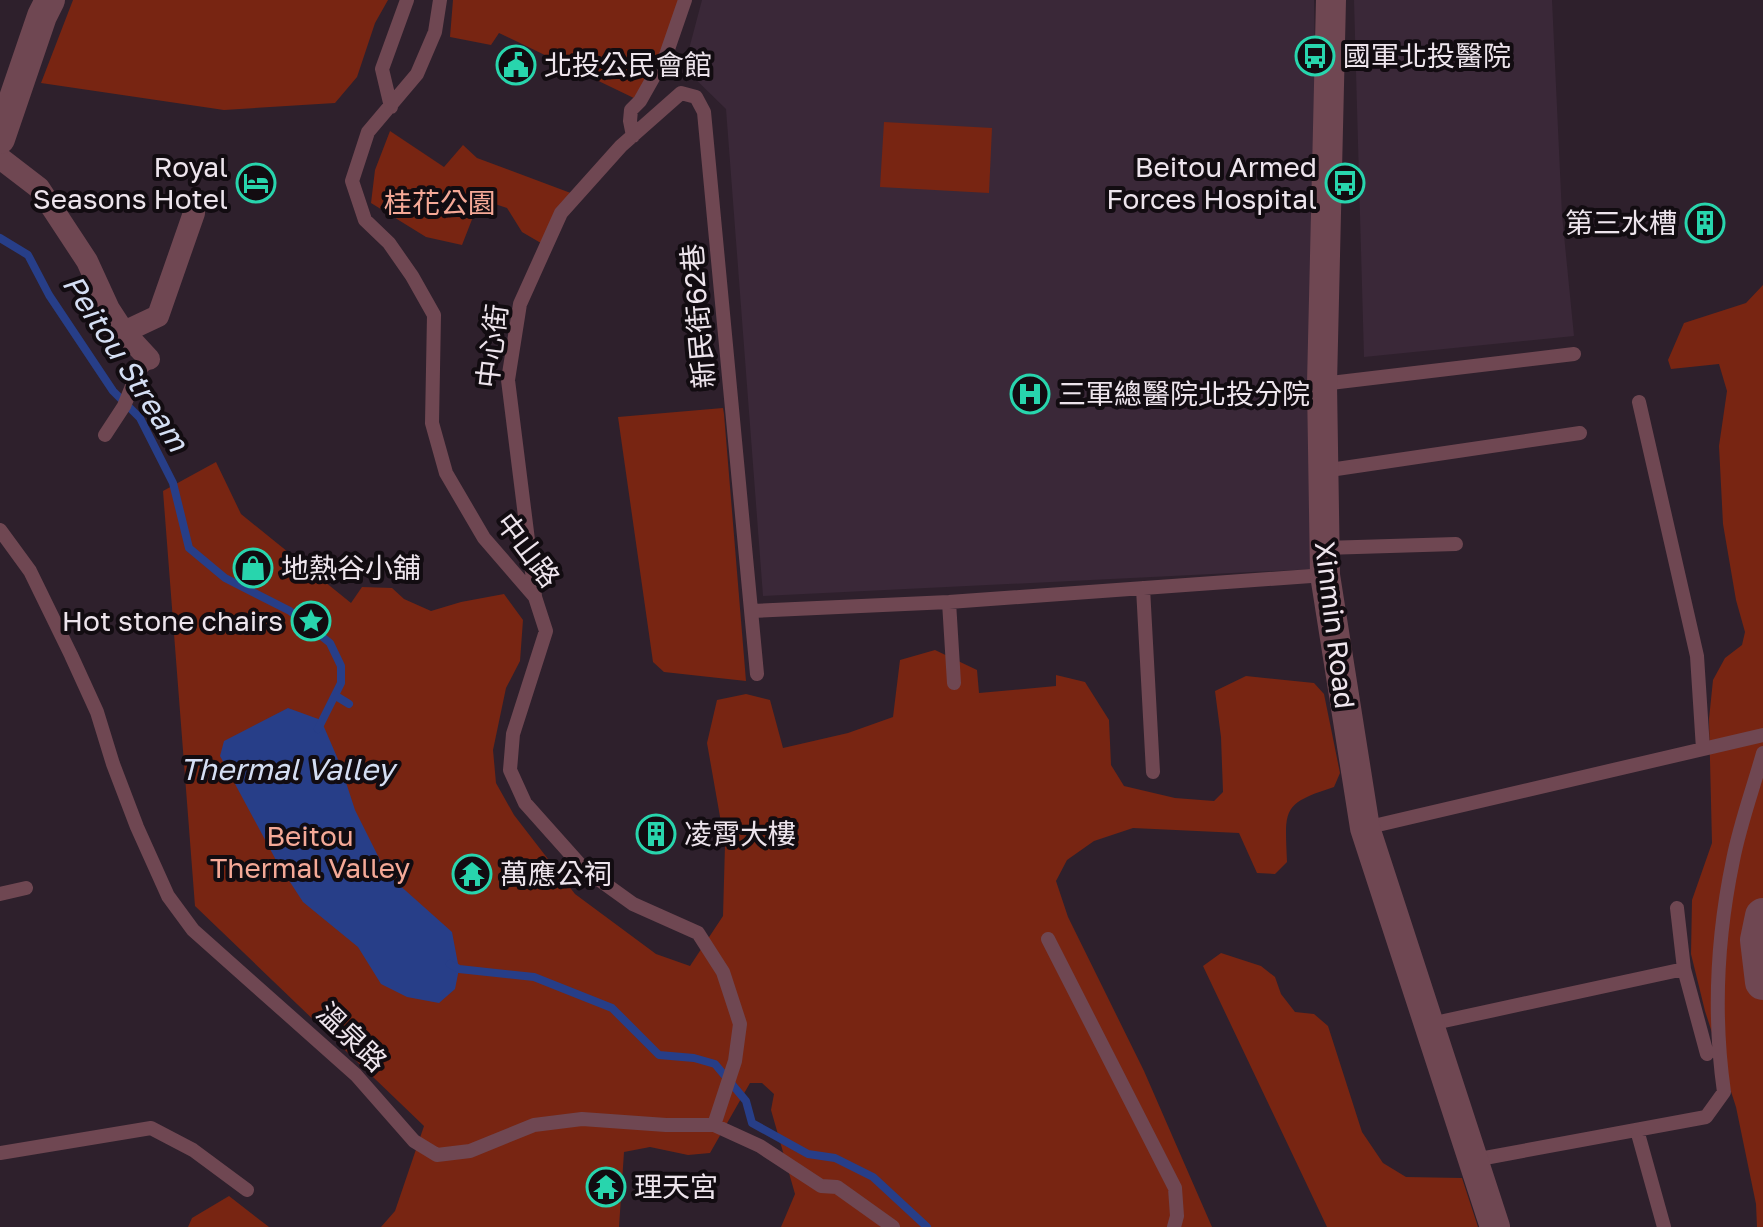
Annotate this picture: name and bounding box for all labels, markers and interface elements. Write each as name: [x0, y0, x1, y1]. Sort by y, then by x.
bus stop icon: 國軍北投醫院: [1294, 35, 1336, 77]
place label: 國軍北投醫院: [1343, 39, 1511, 72]
public building icon: 北投公民會館: [495, 44, 537, 86]
place label: 北投公民會館: [544, 48, 712, 81]
place label: Royal Seasons Hotel: [33, 150, 228, 215]
place label: Beitou Armed Forces Hospital: [1106, 150, 1317, 215]
hotel icon: Royal Seasons Hotel: [235, 162, 277, 204]
bus stop icon: Beitou Armed Forces Hospital: [1324, 162, 1366, 204]
park label: 桂花公園: [384, 186, 496, 219]
building icon: 第三水槽: [1684, 202, 1726, 244]
place label: 第三水槽: [1565, 206, 1677, 239]
street label: 新民街62巷: [675, 242, 720, 390]
water label: Peitou Stream: [55, 267, 197, 459]
street label: 中心街: [470, 302, 513, 390]
hospital icon: 三軍總醫院北投分院: [1009, 373, 1051, 415]
place label: 三軍總醫院北投分院: [1058, 377, 1310, 410]
street label: 中山路: [490, 506, 567, 593]
street label: Xinmin Road: [1309, 539, 1362, 710]
shop icon: 地熱谷小舖: [232, 547, 274, 589]
place label: 地熱谷小舖: [281, 551, 421, 584]
place icon: Hot stone chairs: [290, 600, 332, 642]
place label: Hot stone chairs: [62, 604, 283, 637]
water label: Thermal Valley: [180, 751, 398, 787]
building icon: 凌霄大樓: [635, 813, 677, 855]
place label: 凌霄大樓: [684, 817, 796, 850]
park label: Beitou Thermal Valley: [210, 819, 410, 884]
temple icon: 萬應公祠: [451, 853, 493, 895]
place label: 萬應公祠: [500, 857, 612, 890]
street label: 溫泉路: [311, 996, 394, 1078]
temple icon: 理天宮: [585, 1166, 627, 1208]
place label: 理天宮: [634, 1170, 718, 1203]

